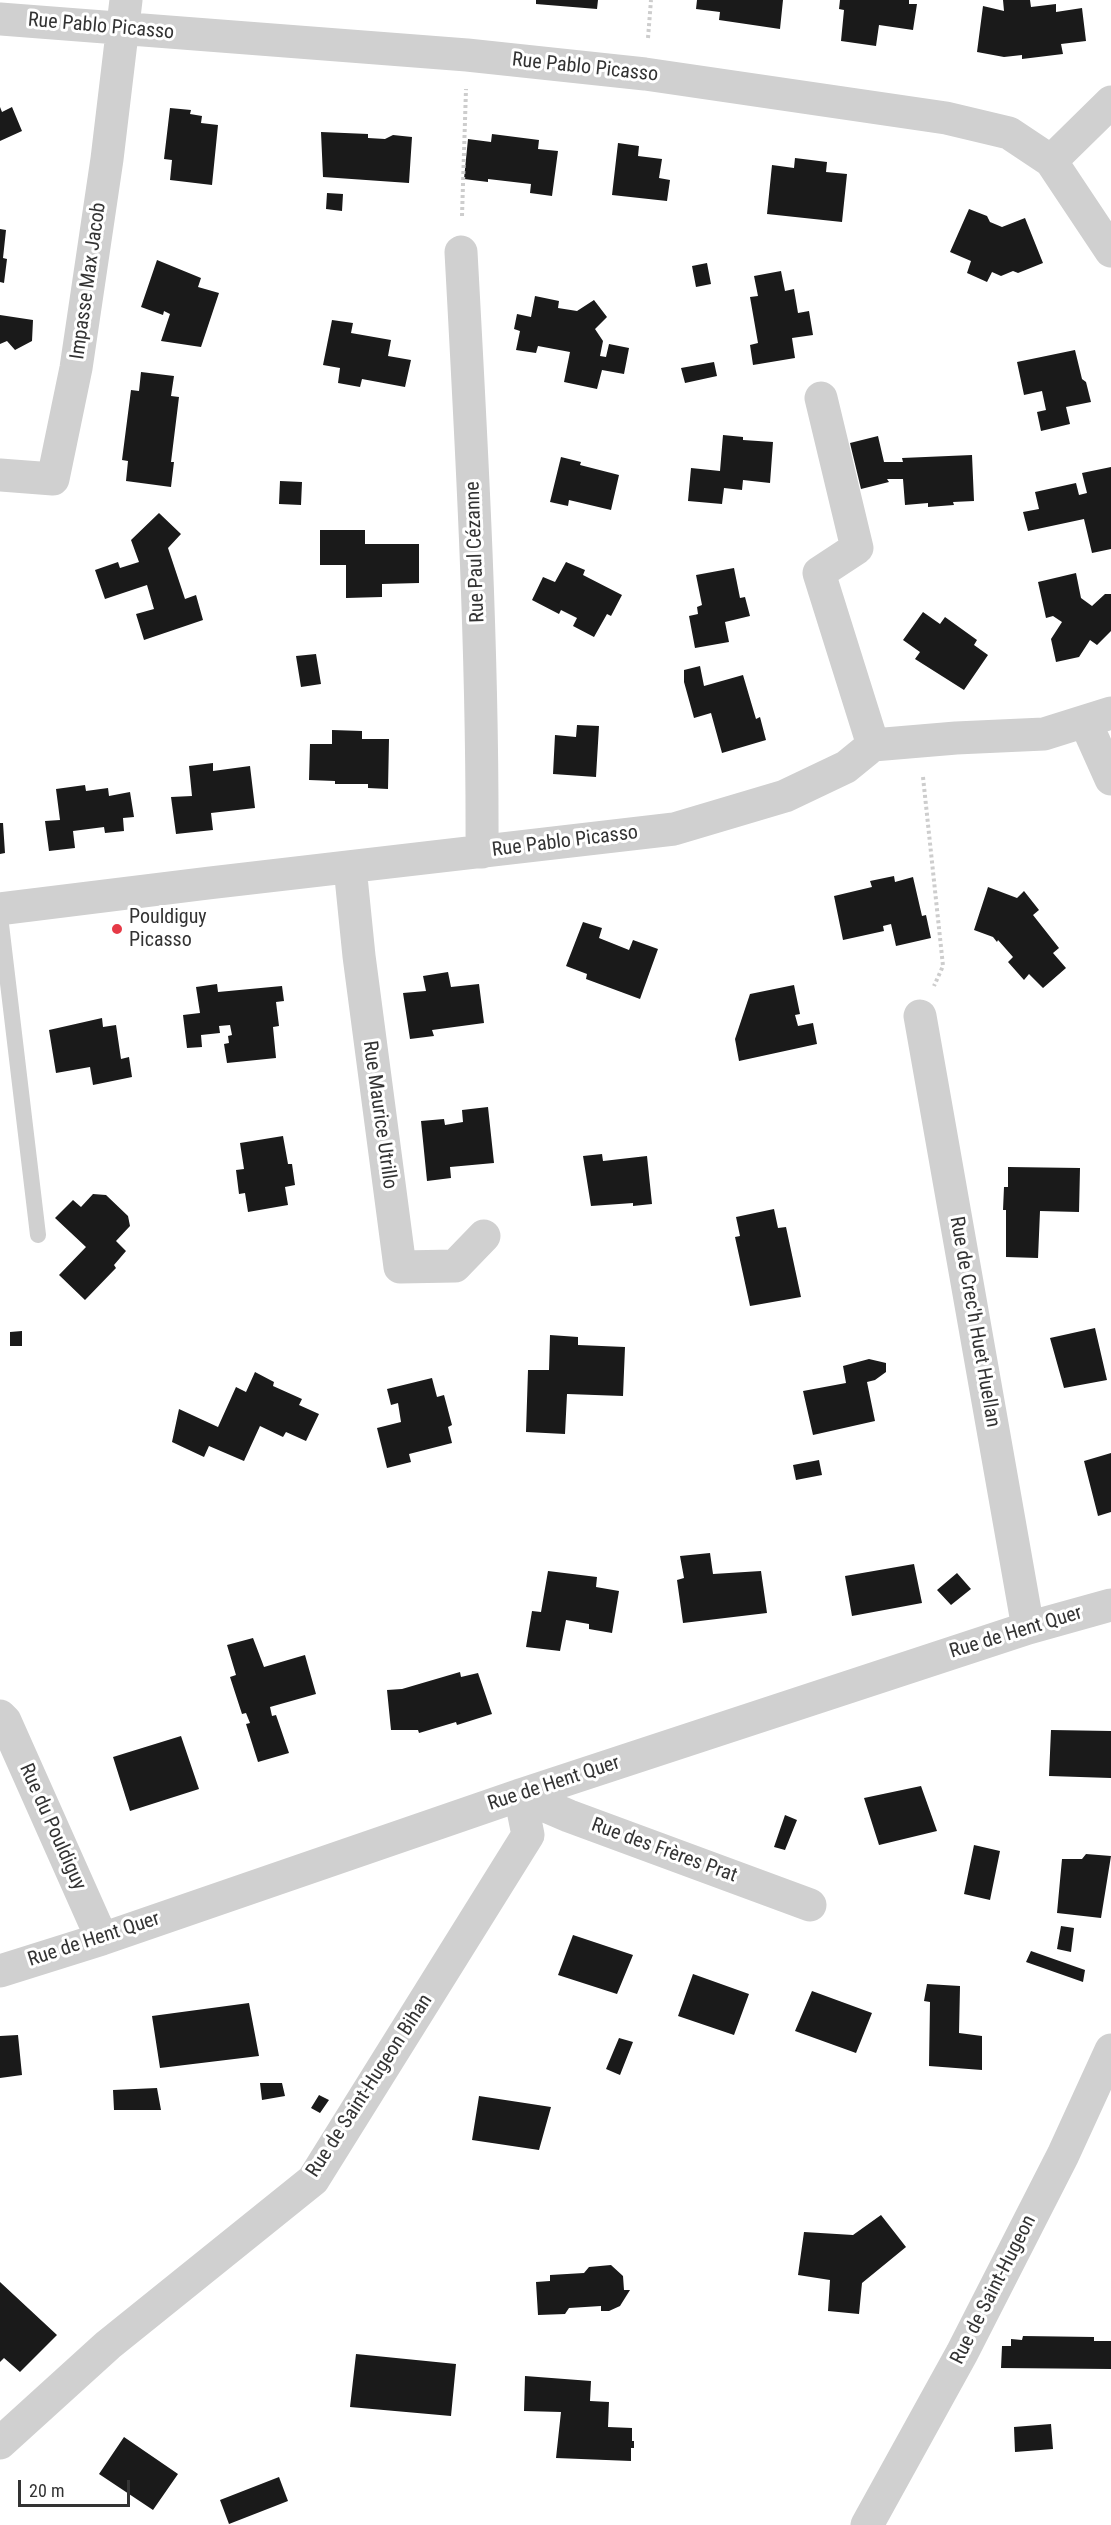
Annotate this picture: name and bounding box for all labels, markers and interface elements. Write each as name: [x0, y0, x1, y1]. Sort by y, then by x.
street label: Rue Pablo Picasso: [27, 9, 175, 45]
street label: Rue Pablo Picasso: [511, 48, 659, 88]
street label: Impasse Max Jacob: [66, 201, 112, 361]
street label: Rue Paul Cézanne: [462, 481, 490, 623]
street label: Rue Pablo Picasso: [491, 821, 639, 863]
place label: Pouldiguy Picasso: [129, 906, 207, 953]
marker: Pouldiguy Picasso: [110, 922, 124, 936]
street label: Rue Maurice Utrillo: [357, 1039, 401, 1191]
street label: Rue de Crec'h Huet Huellan: [944, 1215, 1004, 1429]
street label: Rue de Hent Quer: [947, 1601, 1085, 1665]
street label: Rue de Hent Quer: [485, 1751, 623, 1817]
street label: Rue du Pouldiguy: [13, 1760, 91, 1894]
street label: Rue des Frères Prat: [588, 1814, 740, 1888]
street label: Rue de Hent Quer: [25, 1907, 163, 1973]
street label: Rue de Saint-Hugeon Bihan: [302, 1990, 438, 2182]
street label: Rue de Saint-Hugeon: [946, 2211, 1042, 2369]
scale bar: [21, 2468, 134, 2506]
text: 20 m: [29, 2480, 64, 2501]

